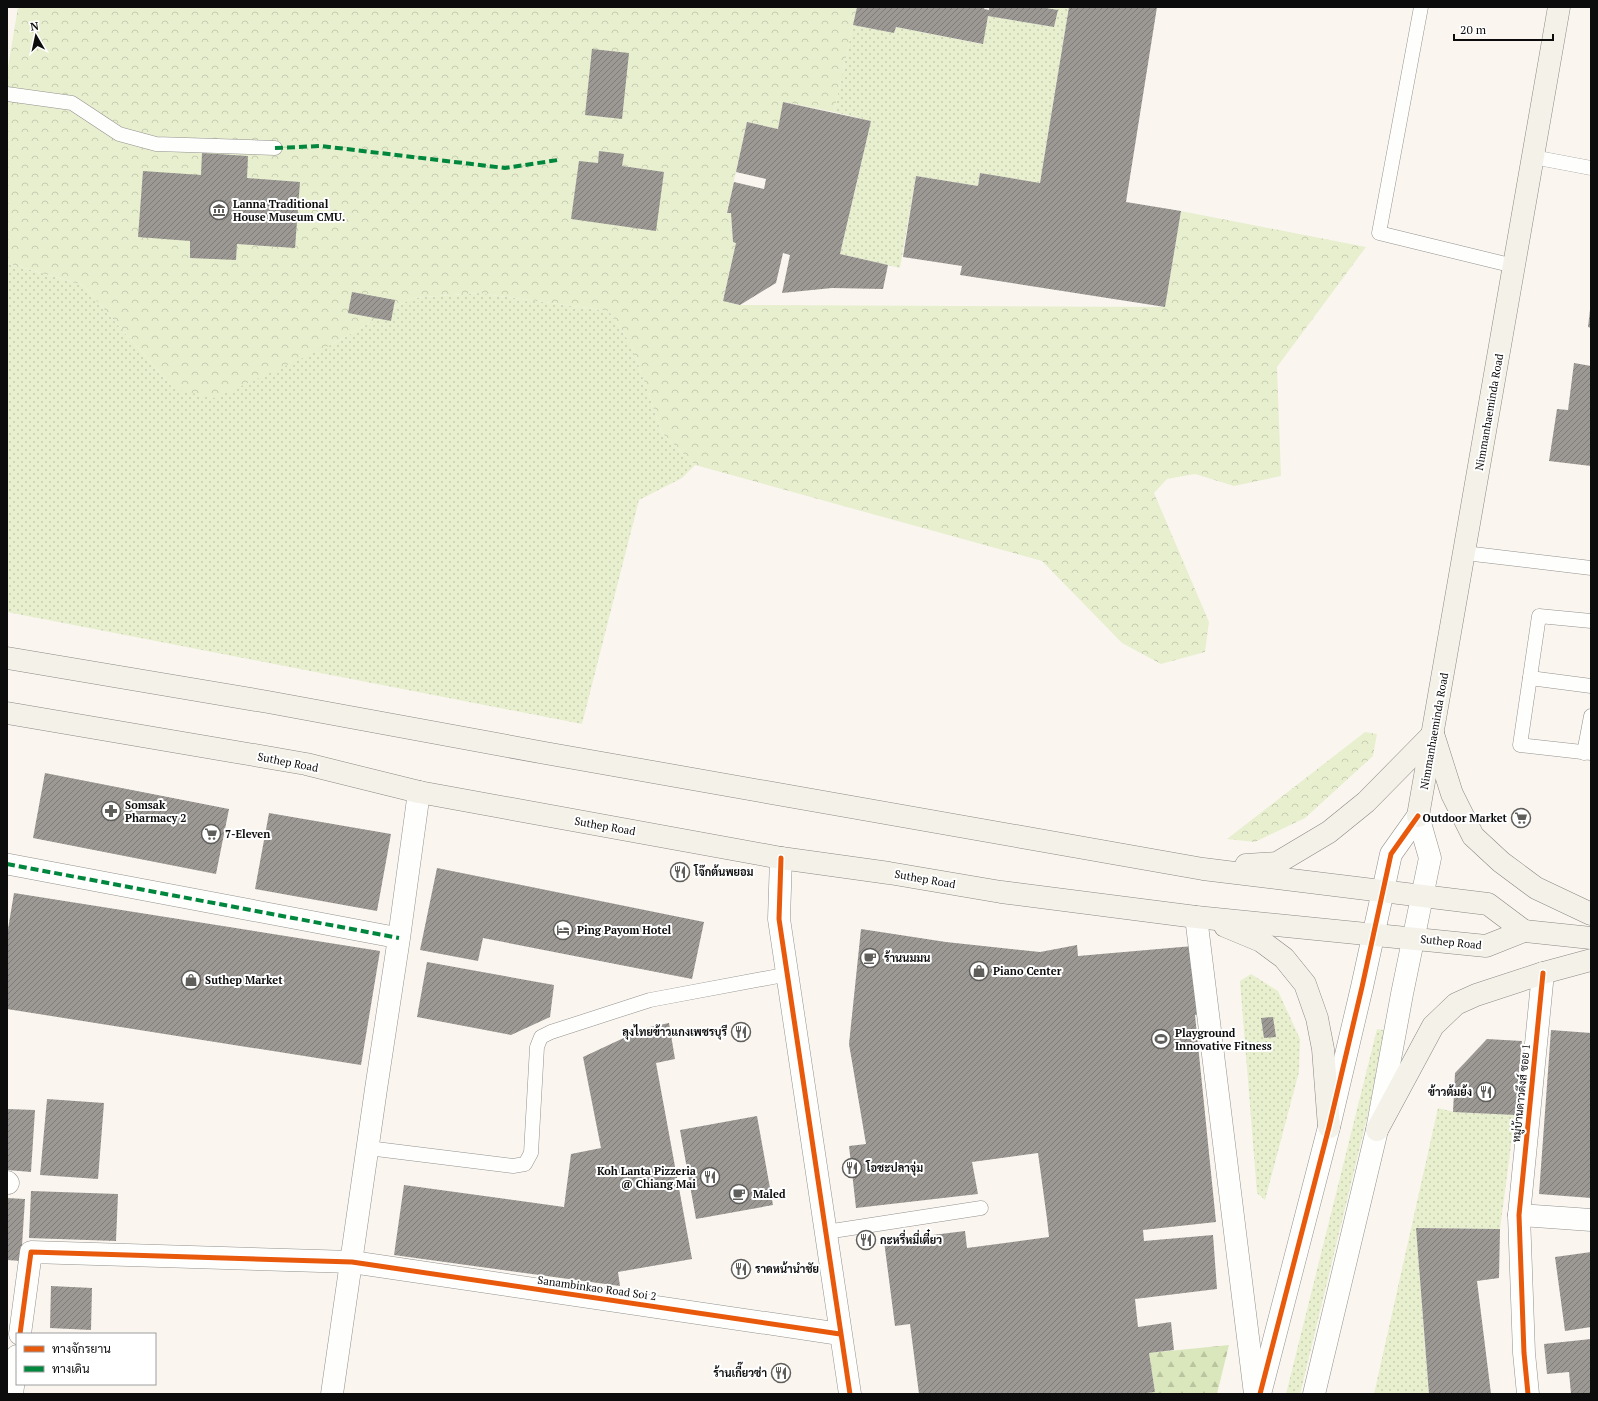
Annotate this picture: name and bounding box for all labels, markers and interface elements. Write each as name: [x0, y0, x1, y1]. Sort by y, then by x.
north arrow: [16, 16, 56, 56]
scale bar: [1454, 16, 1553, 42]
text: N: [29, 18, 40, 34]
text: 20 m: [1460, 22, 1487, 37]
place label: Lanna Traditional House Museum CMU.: [233, 197, 345, 224]
museum icon: Lanna Traditional House Museum CMU.: [208, 199, 230, 221]
street label: Nimmanhaeminda Road: [1472, 353, 1506, 471]
street label: Nimmanhaeminda Road: [1417, 672, 1451, 790]
street label: Suthep Road: [256, 749, 320, 775]
place label: Somsak Pharmacy 2: [125, 798, 187, 825]
pharmacy icon: Somsak Pharmacy 2: [100, 800, 122, 822]
supermarket icon: Outdoor Market: [1510, 807, 1532, 829]
place label: Outdoor Market: [1422, 811, 1508, 825]
street label: Suthep Road: [573, 814, 637, 838]
supermarket icon: 7-Eleven: [200, 823, 222, 845]
place label: 7-Eleven: [225, 827, 270, 841]
restaurant icon: โจ๊กต้นพยอม: [669, 861, 691, 883]
place label: โจ๊กต้นพยอม: [693, 864, 754, 879]
street label: Suthep Road: [893, 867, 957, 891]
hotel icon: Ping Payom Hotel: [552, 919, 574, 941]
place label: Ping Payom Hotel: [577, 923, 672, 937]
street label: Suthep Road: [1420, 932, 1482, 952]
cafe icon: ร้านนมมน: [859, 947, 881, 969]
place label: ร้านนมมน: [884, 950, 930, 965]
shop icon: Piano Center: [968, 960, 990, 982]
place label: Piano Center: [993, 964, 1062, 978]
shop icon: Suthep Market: [180, 969, 202, 991]
place label: Suthep Market: [205, 973, 283, 987]
restaurant icon: ลุงไทยข้าวแกงเพชรบุรี: [730, 1021, 752, 1043]
place label: ลุงไทยข้าวแกงเพชรบุรี: [622, 1024, 728, 1040]
place label: Playground Innovative Fitness: [1175, 1026, 1272, 1053]
sports icon: Playground Innovative Fitness: [1150, 1028, 1172, 1050]
street label: หมู่บ้านดาวดึงส์ ซอย 1: [1508, 1043, 1534, 1143]
restaurant icon: ข้าวต้มย้ง: [1475, 1081, 1497, 1103]
place label: ข้าวต้มย้ง: [1428, 1084, 1472, 1099]
restaurant icon: โอชะปลาจุ่ม: [841, 1157, 863, 1179]
place label: โอชะปลาจุ่ม: [865, 1160, 923, 1176]
place label: Koh Lanta Pizzeria @ Chiang Mai: [597, 1164, 696, 1191]
restaurant icon: Koh Lanta Pizzeria @ Chiang Mai: [699, 1166, 721, 1188]
cafe icon: Maled: [728, 1183, 750, 1205]
place label: Maled: [753, 1187, 786, 1201]
restaurant icon: กะหรี่หมี่เตี๋ยว: [855, 1229, 877, 1251]
place label: กะหรี่หมี่เตี๋ยว: [880, 1229, 942, 1247]
restaurant icon: ราดหน้านำชัย: [730, 1258, 752, 1280]
place label: ราดหน้านำชัย: [755, 1261, 819, 1276]
street label: Sanambinkao Road Soi 2: [537, 1273, 657, 1303]
legend: [16, 1333, 156, 1385]
text: ทางจักรยาน: [52, 1341, 111, 1356]
text: ทางเดิน: [52, 1361, 90, 1376]
place label: ร้านเกี๊ยวซ่า: [713, 1361, 767, 1380]
restaurant icon: ร้านเกี๊ยวซ่า: [770, 1362, 792, 1384]

